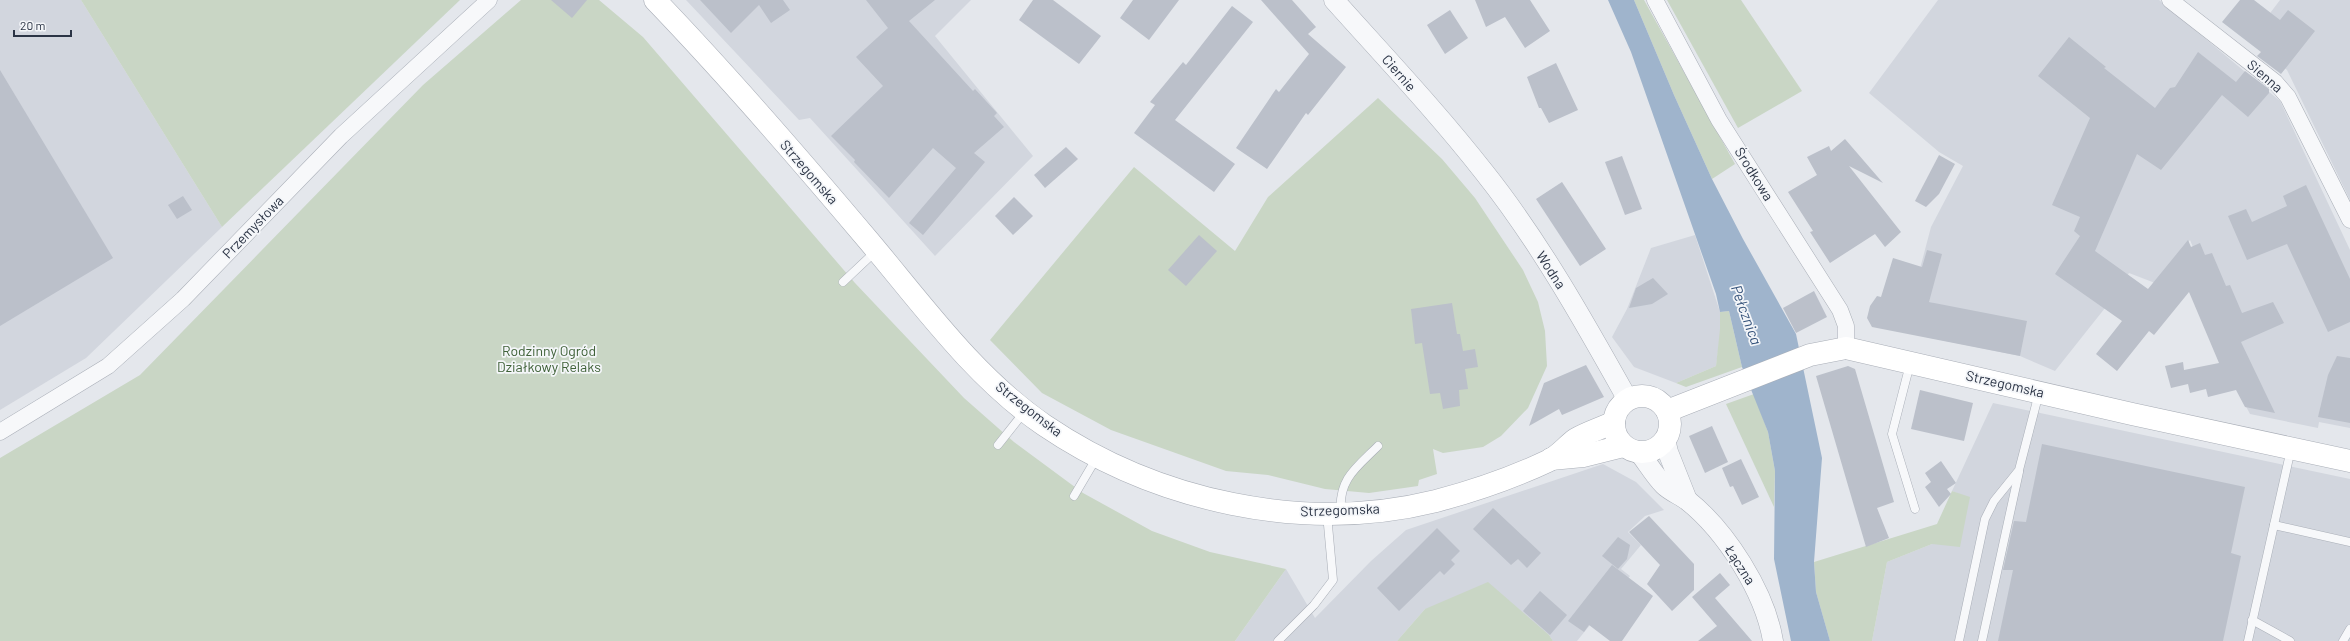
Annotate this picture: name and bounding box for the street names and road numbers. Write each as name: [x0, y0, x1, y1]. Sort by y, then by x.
street label: Ciernie: [1379, 51, 1420, 95]
street label: Sienna: [2244, 56, 2287, 96]
street label: Strzegomska: [777, 136, 842, 207]
street label: Środkowa: [1731, 144, 1777, 204]
street label: Przemysłowa: [219, 192, 287, 262]
street label: Wodna: [1533, 248, 1570, 292]
street label: Strzegomska: [1964, 366, 2046, 401]
street label: Strzegomska: [993, 377, 1066, 440]
street label: Strzegomska: [1300, 500, 1380, 519]
street label: Łączna: [1721, 541, 1759, 588]

